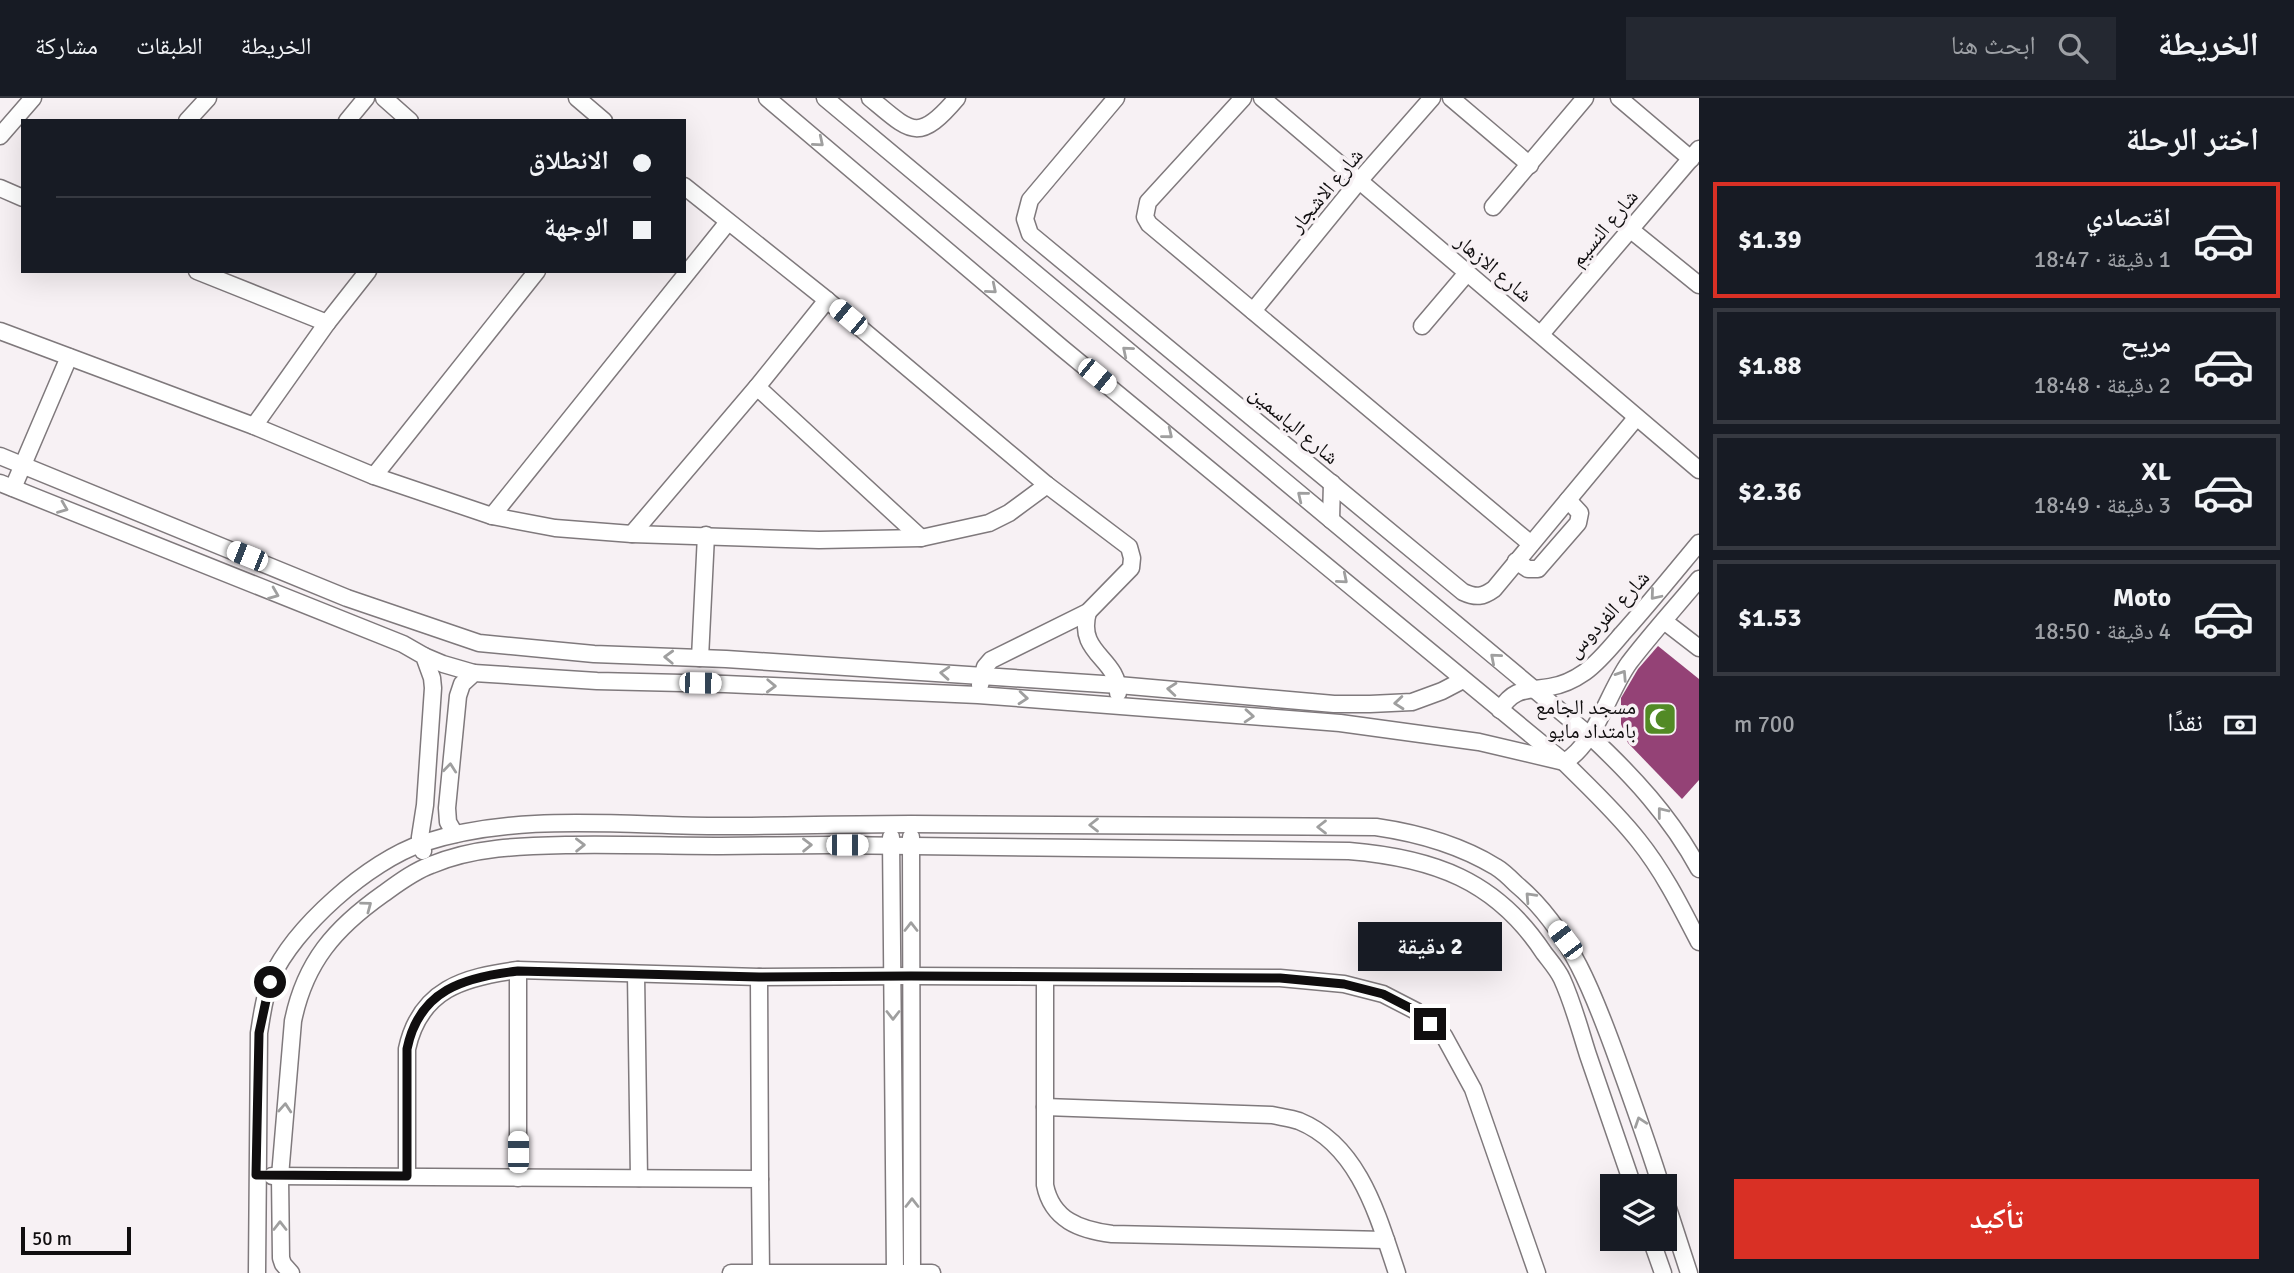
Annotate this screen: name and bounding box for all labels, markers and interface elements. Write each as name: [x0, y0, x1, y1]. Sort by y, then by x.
search box: [1626, 17, 2116, 80]
text: الخريطة: [2158, 24, 2259, 65]
icon: search: [2054, 29, 2092, 67]
text: ابحث هنا: [1951, 30, 2036, 62]
text: مشاركة: [35, 31, 98, 61]
text: الطبقات: [136, 31, 203, 61]
text: الخريطة: [241, 31, 311, 61]
text: اختر الرحلة: [2126, 120, 2259, 159]
one-way arrow: [811, 134, 824, 146]
street label: شارع الاشجار: [1283, 143, 1369, 238]
text: الانطلاق: [529, 145, 609, 177]
street label: شارع النسيم: [1564, 184, 1645, 273]
text: اقتصادي: [2086, 202, 2171, 234]
icon: car: [2192, 209, 2255, 272]
text: الوجهة: [544, 212, 609, 244]
text: $1.39: [1738, 224, 1802, 256]
street label: شارع الازهار: [1449, 228, 1538, 308]
text: 1 دقيقة · 18:47: [2034, 245, 2171, 274]
one-way arrow: [984, 281, 997, 293]
car: [826, 295, 871, 339]
text: مريح: [2121, 328, 2171, 360]
icon: car: [2192, 335, 2255, 398]
one-way arrow: [1122, 346, 1134, 359]
text: $1.88: [1738, 350, 1802, 382]
car: [1075, 355, 1120, 397]
text: 2 دقيقة · 18:48: [2034, 371, 2171, 400]
street label: شارع الياسمين: [1244, 380, 1344, 470]
one-way arrow: [1159, 426, 1172, 438]
text: XL: [2141, 456, 2171, 488]
icon: car: [2192, 461, 2255, 524]
text: $2.36: [1738, 476, 1802, 508]
text: 3 دقيقة · 18:49: [2034, 491, 2171, 520]
one-way arrow: [1297, 492, 1310, 504]
one-way arrow: [57, 500, 69, 514]
car: [224, 538, 271, 574]
street label: شارع الفردوس: [1561, 565, 1655, 663]
one-way arrow: [1334, 571, 1347, 583]
text: Moto: [2113, 582, 2171, 614]
one-way arrow: [268, 585, 280, 599]
one-way arrow: [1651, 587, 1663, 600]
icon: car: [2192, 587, 2255, 650]
text: $1.53: [1738, 602, 1802, 634]
text: 4 دقيقة · 18:50: [2034, 617, 2171, 646]
one-way arrow: [664, 649, 675, 664]
one-way arrow: [1490, 654, 1503, 666]
one-way arrow: [940, 666, 951, 681]
one-way arrow: [1613, 670, 1626, 683]
car: [679, 672, 722, 694]
one-way arrow: [766, 678, 777, 693]
one-way arrow: [1167, 682, 1178, 697]
one-way arrow: [1017, 690, 1028, 705]
place label: مسجد الجامع بامتداد مايو: [1536, 694, 1636, 744]
one-way arrow: [1393, 695, 1404, 710]
mosque icon: مسجد الجامع بامتداد مايو: [1641, 700, 1679, 738]
icon: cash: [2221, 706, 2259, 744]
text: نقدًا: [2167, 707, 2203, 739]
one-way arrow: [1244, 708, 1255, 723]
text: 700 m: [1734, 710, 1795, 739]
one-way arrow: [443, 762, 458, 774]
one-way arrow: [1657, 807, 1670, 819]
one-way arrow: [1088, 817, 1099, 833]
one-way arrow: [1316, 819, 1326, 835]
car: [827, 835, 869, 856]
one-way arrow: [575, 837, 586, 853]
one-way arrow: [803, 837, 813, 853]
one-way arrow: [1526, 892, 1539, 905]
one-way arrow: [359, 901, 371, 914]
car: [1544, 917, 1587, 963]
one-way arrow: [903, 921, 919, 932]
callout: 2 دقيقة: [1358, 922, 1502, 972]
text: 2 دقيقة: [1397, 932, 1463, 961]
route start: [254, 966, 286, 998]
route end: [1414, 1008, 1446, 1040]
one-way arrow: [886, 1010, 901, 1021]
one-way arrow: [278, 1102, 293, 1113]
one-way arrow: [1634, 1116, 1648, 1128]
car: [508, 1131, 529, 1173]
map controls: [1600, 1174, 1677, 1251]
button: layers: [1600, 1174, 1677, 1251]
button: تأكيد: [1734, 1179, 2259, 1259]
one-way arrow: [904, 1198, 920, 1208]
one-way arrow: [272, 1221, 288, 1231]
scale bar: [21, 1224, 131, 1256]
text: 50 m: [32, 1227, 72, 1251]

